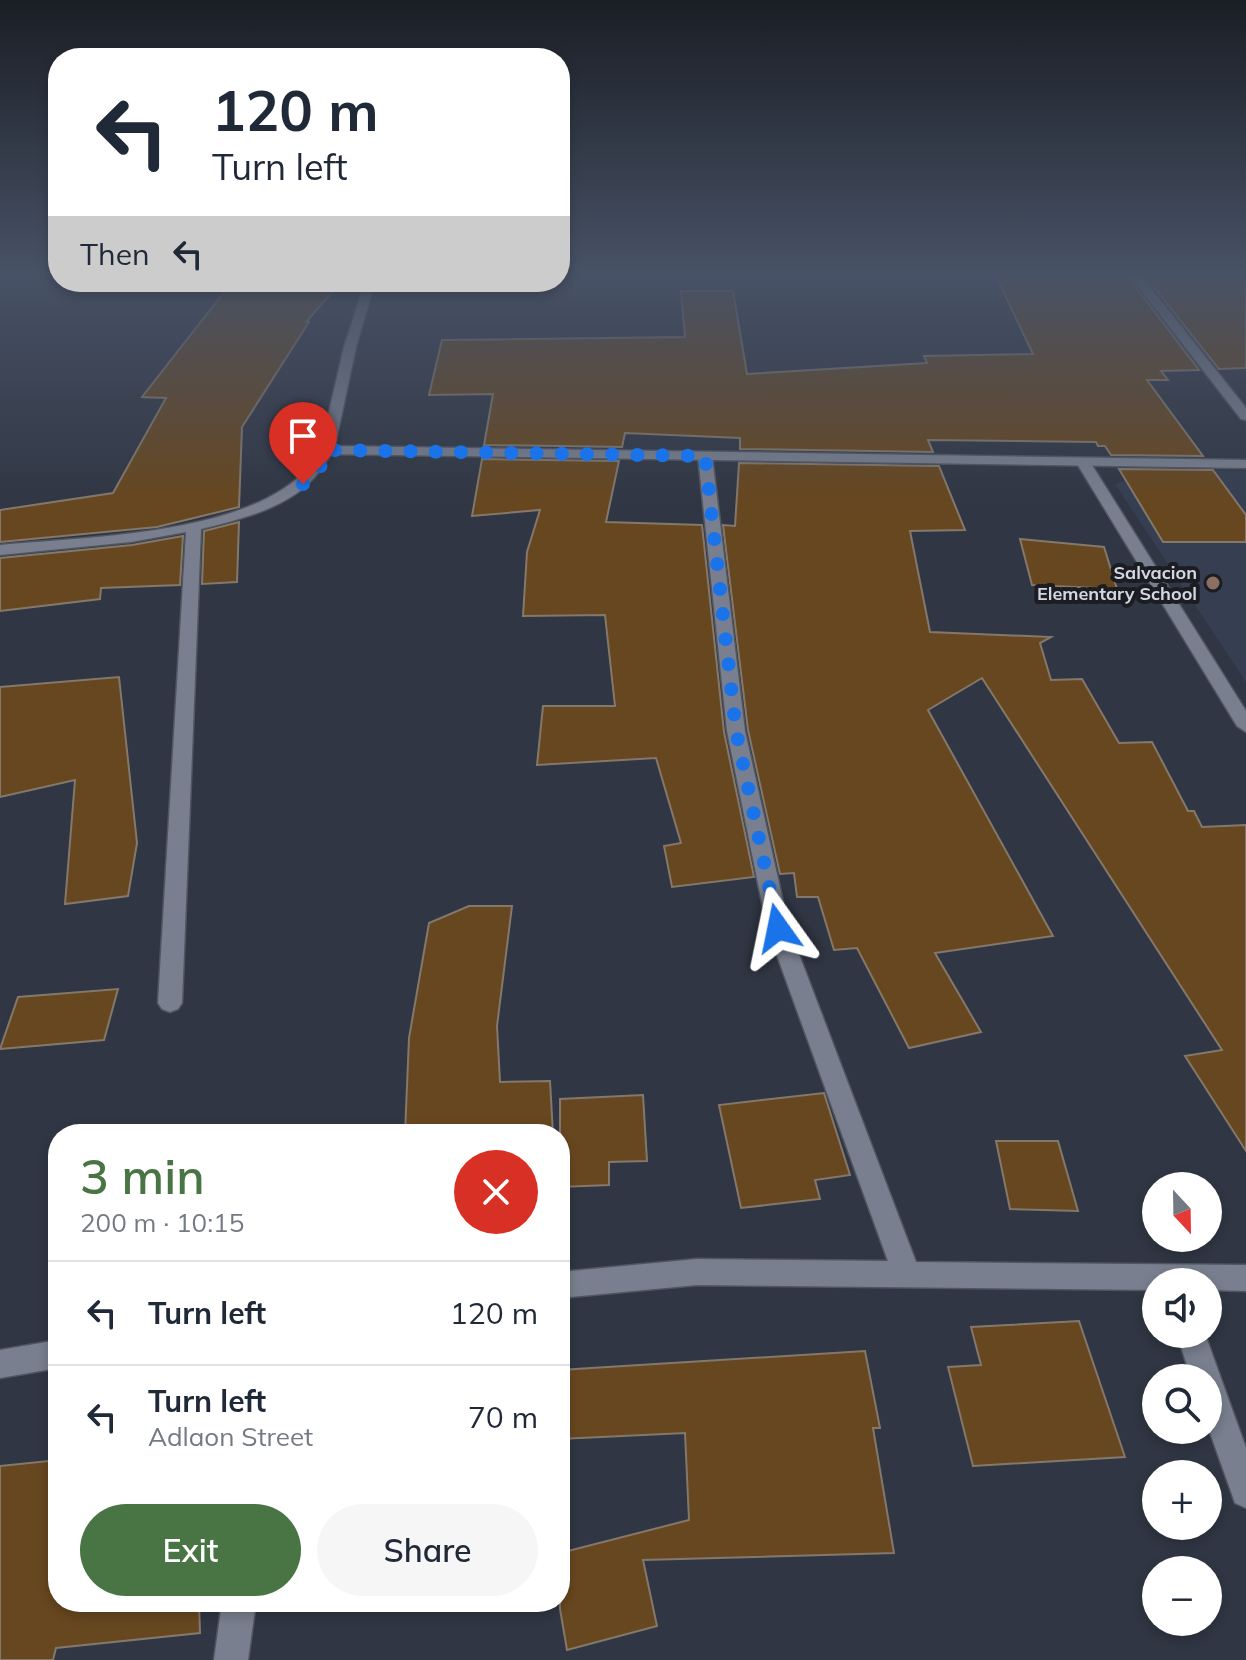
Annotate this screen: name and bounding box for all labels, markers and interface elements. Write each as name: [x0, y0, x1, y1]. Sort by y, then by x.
text: 120 m: [212, 75, 379, 145]
icon: left: [80, 80, 184, 184]
text: Turn left: [212, 144, 348, 189]
icon: left: [166, 232, 210, 276]
text: Then: [80, 235, 150, 273]
pin: [269, 402, 337, 484]
icon: arrive: [281, 414, 325, 458]
place label: Salvacion Elementary School: [1037, 561, 1197, 605]
marker: Salvacion Elementary School: [1204, 574, 1222, 592]
position arrow: [736, 886, 820, 970]
text: 3 min: [80, 1146, 205, 1206]
button: close: [454, 1150, 538, 1234]
north arrow: [1142, 1172, 1222, 1252]
map controls: [1142, 1172, 1222, 1636]
text: 200 m · 10:15: [80, 1206, 244, 1239]
button: sound: [1142, 1268, 1222, 1348]
icon: left: [80, 1291, 124, 1335]
text: Turn left: [148, 1294, 266, 1332]
text: 120 m: [450, 1294, 538, 1332]
button: search: [1142, 1364, 1222, 1444]
text: Turn left: [148, 1382, 266, 1420]
icon: left: [80, 1395, 124, 1439]
text: 70 m: [468, 1398, 538, 1436]
text: Adlaon Street: [148, 1420, 313, 1453]
button: +: [1142, 1460, 1222, 1540]
button: Exit: [80, 1504, 301, 1596]
button: Share: [317, 1504, 538, 1596]
button: −: [1142, 1556, 1222, 1636]

